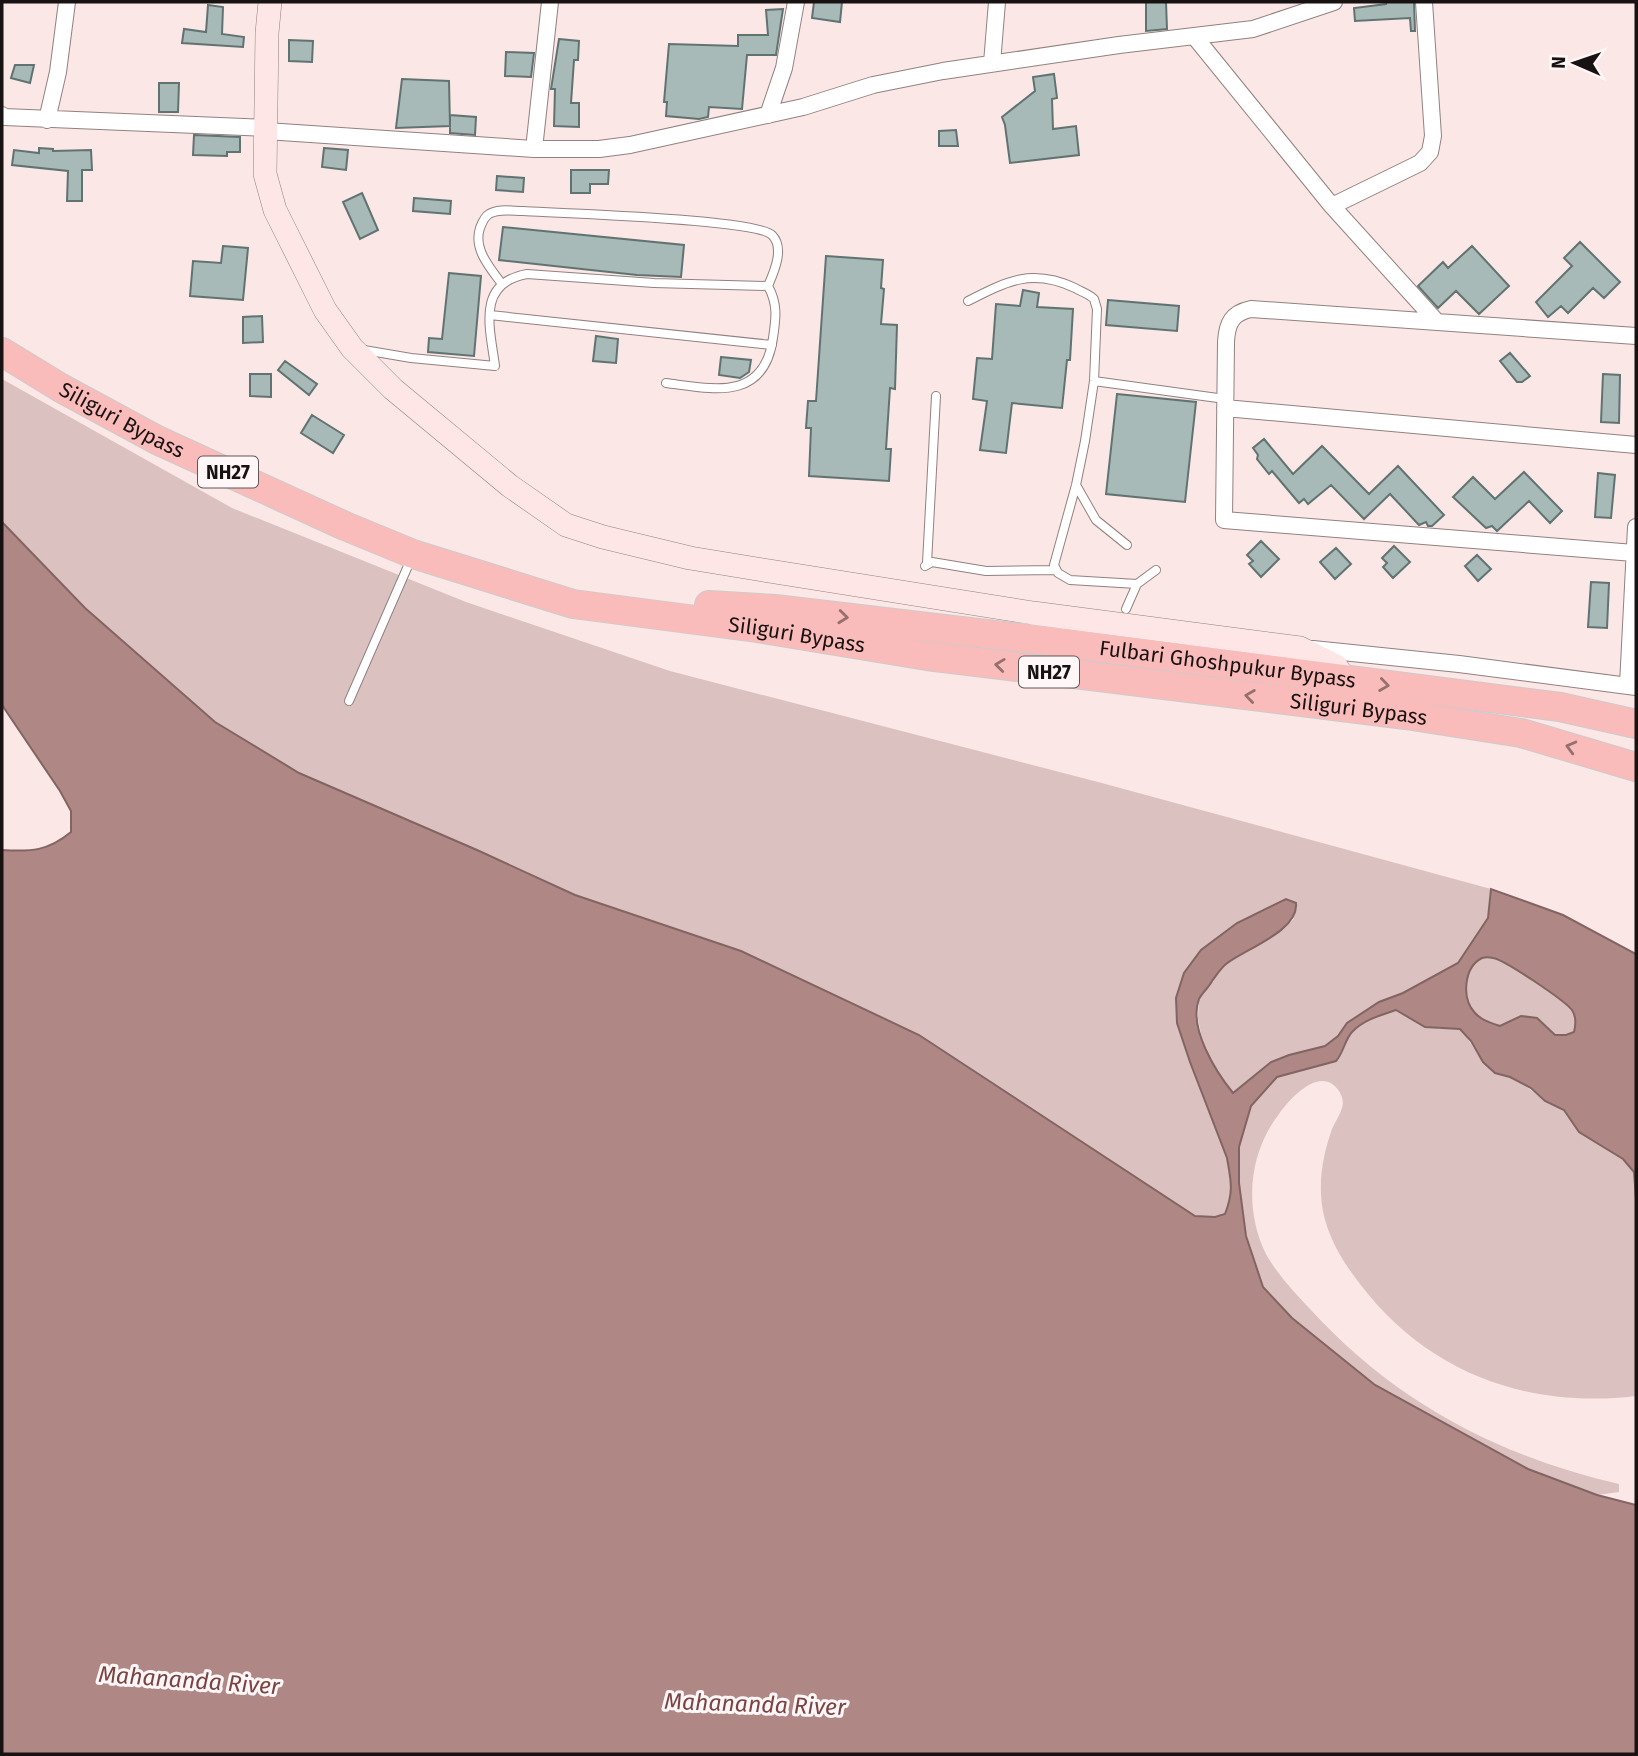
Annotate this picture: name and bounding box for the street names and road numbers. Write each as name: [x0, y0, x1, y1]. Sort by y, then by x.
street label: Siliguri Bypass: [55, 376, 189, 464]
road number: NH27: [198, 457, 258, 488]
street label: Siliguri Bypass: [727, 611, 867, 659]
street label: Fulbari Ghoshpukur Bypass: [1098, 635, 1358, 694]
road number: NH27: [1019, 656, 1079, 688]
street label: Siliguri Bypass: [1289, 688, 1429, 731]

